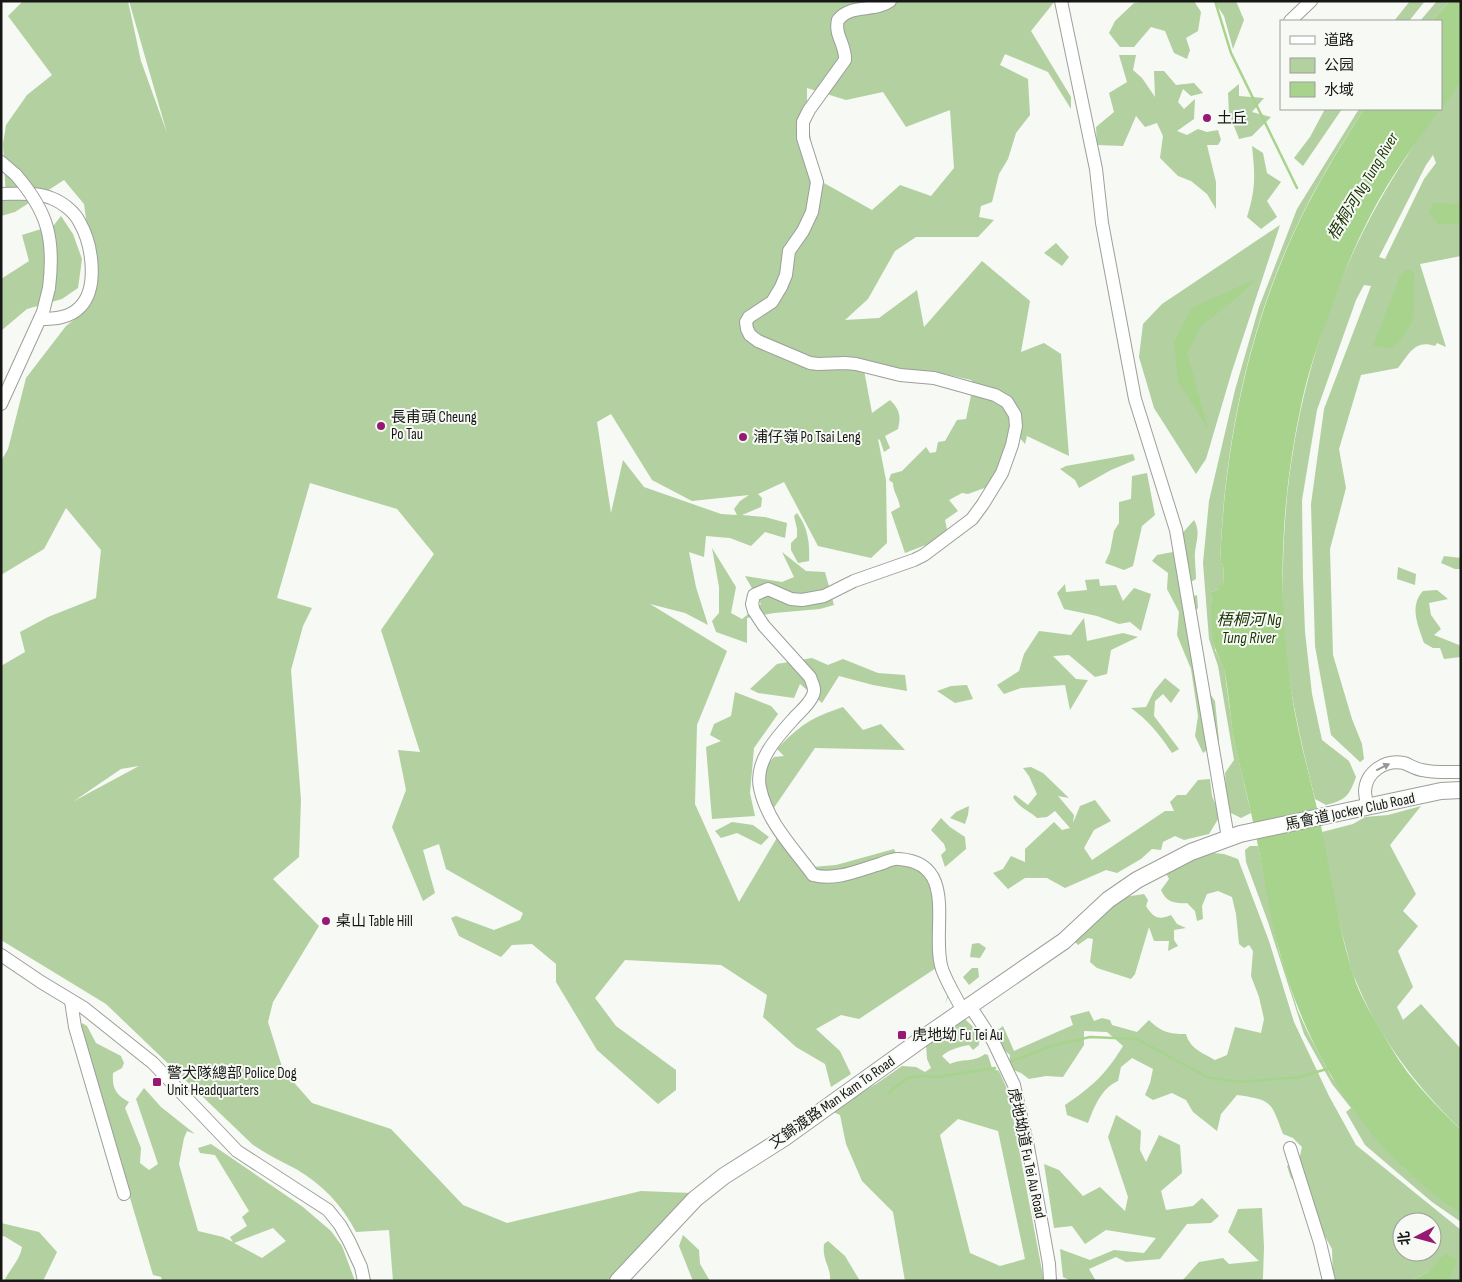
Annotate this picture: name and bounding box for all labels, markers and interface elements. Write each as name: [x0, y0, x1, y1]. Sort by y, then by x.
legend: [1280, 20, 1442, 110]
text: 道路: [1324, 31, 1354, 50]
text: 公园: [1324, 56, 1354, 75]
text: 水域: [1324, 81, 1354, 100]
place label: 土丘: [1217, 109, 1247, 128]
marker: 土丘: [1201, 112, 1213, 124]
water label: 梧桐河 Ng Tung River: [1324, 129, 1403, 244]
place label: 長甫頭 Cheung Po Tau: [391, 408, 477, 444]
marker: 長甫頭 Cheung Po Tau: [375, 420, 387, 432]
place label: 浦仔嶺 Po Tsai Leng: [753, 428, 861, 447]
marker: 浦仔嶺 Po Tsai Leng: [737, 431, 749, 443]
water label: 梧桐河 Ng Tung River: [1216, 611, 1282, 648]
one-way arrow: [1376, 762, 1391, 771]
street label: 馬會道 Jockey Club Road: [1283, 788, 1417, 835]
place label: 桌山 Table Hill: [336, 912, 413, 931]
marker: 桌山 Table Hill: [320, 915, 332, 927]
place label: 虎地坳 Fu Tei Au: [912, 1026, 1003, 1045]
marker: 虎地坳 Fu Tei Au: [896, 1029, 908, 1041]
street label: 文錦渡路 Man Kam To Road: [766, 1052, 899, 1153]
place label: 警犬隊總部 Police Dog Unit Headquarters: [167, 1064, 297, 1100]
marker: 警犬隊總部 Police Dog Unit Headquarters: [151, 1076, 163, 1088]
street label: 虎地坳道 Fu Tei Au Road: [1003, 1086, 1050, 1220]
north arrow: [1392, 1212, 1442, 1262]
text: 北: [1395, 1230, 1414, 1246]

